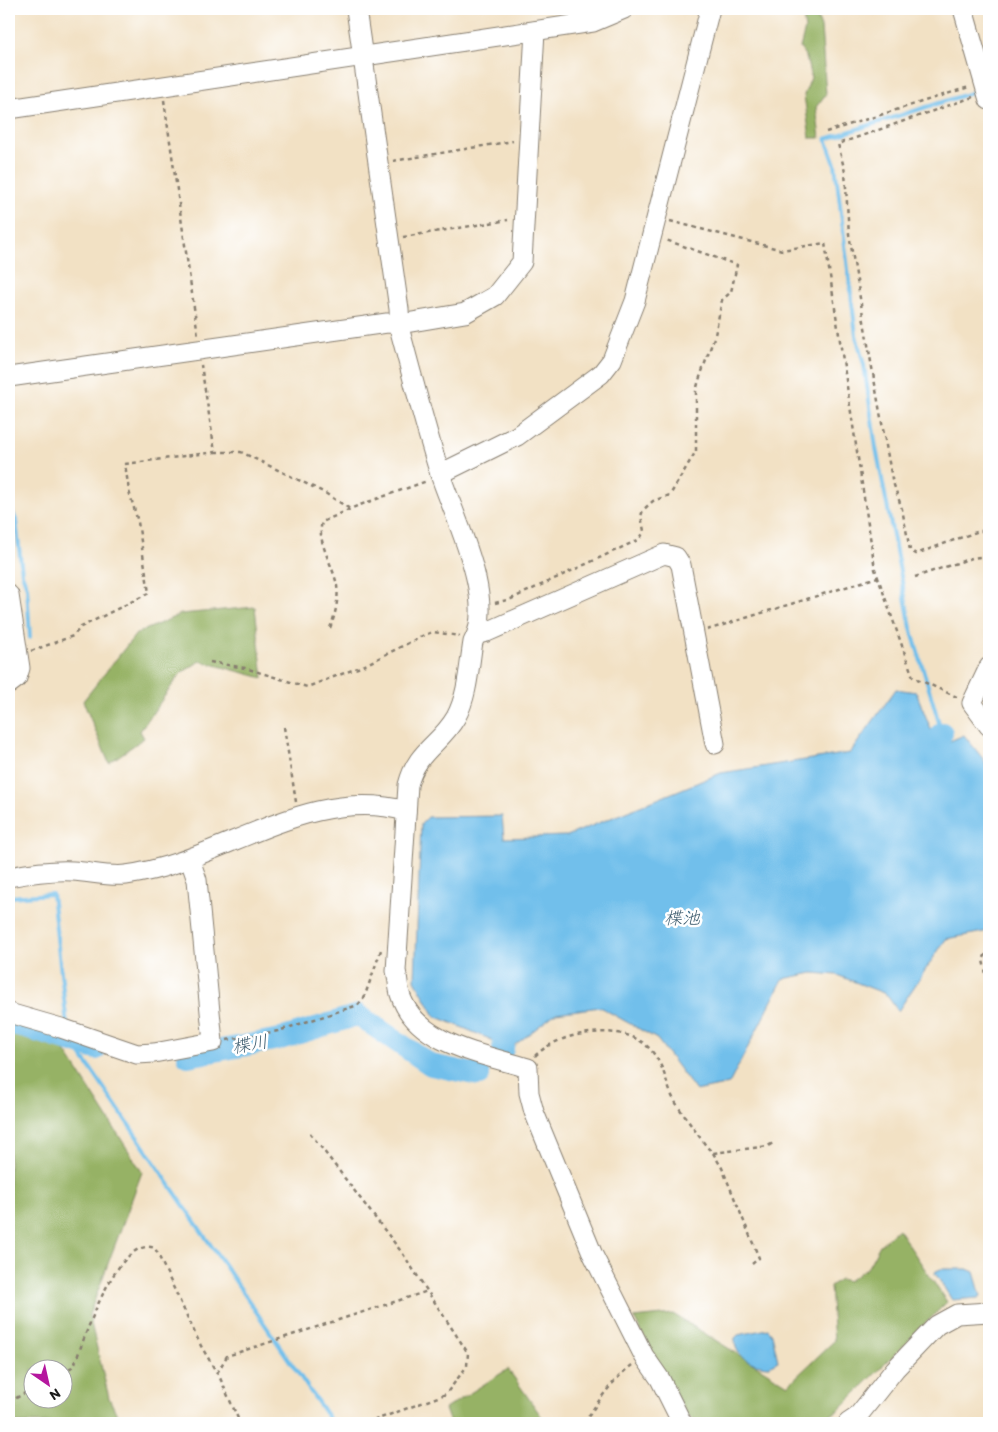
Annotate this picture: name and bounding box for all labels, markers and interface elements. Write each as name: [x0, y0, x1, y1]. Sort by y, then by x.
water label: 楪池: [664, 907, 701, 929]
water label: 楪川: [230, 1030, 270, 1058]
north arrow: [22, 1360, 72, 1410]
text: N: [46, 1385, 64, 1404]

